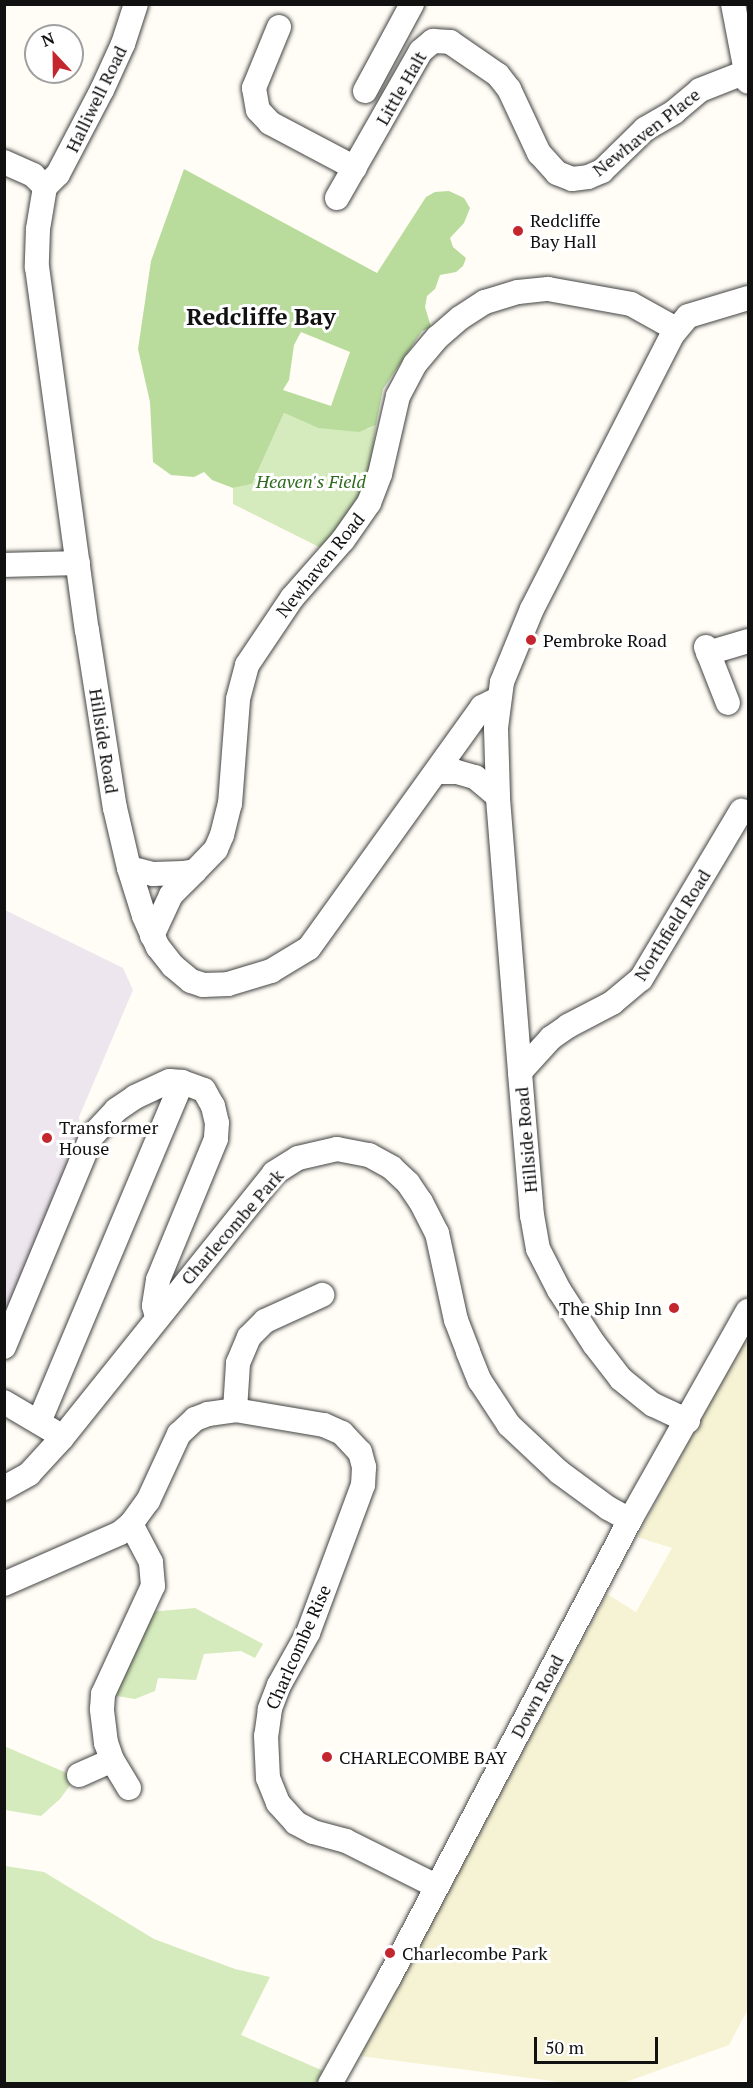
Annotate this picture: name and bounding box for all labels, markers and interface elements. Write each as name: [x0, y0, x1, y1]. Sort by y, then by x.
north arrow: [24, 24, 84, 84]
text: N: [38, 27, 58, 52]
street label: Halliwell Road: [61, 42, 131, 156]
street label: Little Halt: [371, 47, 431, 129]
street label: Newhaven Place: [588, 83, 704, 181]
place label: Redcliffe Bay Hall: [530, 210, 600, 252]
marker: Redcliffe Bay Hall: [511, 224, 525, 238]
district label: Redcliffe Bay: [186, 303, 336, 331]
park label: Heaven's Field: [256, 470, 366, 492]
street label: Newhaven Road: [271, 508, 369, 622]
place label: Pembroke Road: [543, 629, 667, 651]
marker: Pembroke Road: [524, 633, 538, 647]
street label: Hillside Road: [85, 687, 123, 795]
street label: Northfield Road: [629, 865, 715, 985]
street label: Hillside Road: [511, 1086, 541, 1194]
place label: Transformer House: [59, 1117, 158, 1160]
marker: Transformer House: [40, 1131, 54, 1145]
street label: Charlecombe Park: [176, 1165, 288, 1289]
place label: The Ship Inn: [559, 1297, 662, 1319]
marker: The Ship Inn: [667, 1301, 681, 1315]
street label: Charlcombe Rise: [261, 1581, 335, 1713]
street label: Down Road: [506, 1651, 568, 1741]
place label: CHARLECOMBE BAY: [339, 1746, 507, 1768]
marker: CHARLECOMBE BAY: [320, 1750, 334, 1764]
place label: Charlecombe Park: [402, 1942, 547, 1964]
marker: Charlecombe Park: [383, 1946, 397, 1960]
scale bar: [537, 2025, 662, 2063]
text: 50 m: [545, 2035, 584, 2059]

